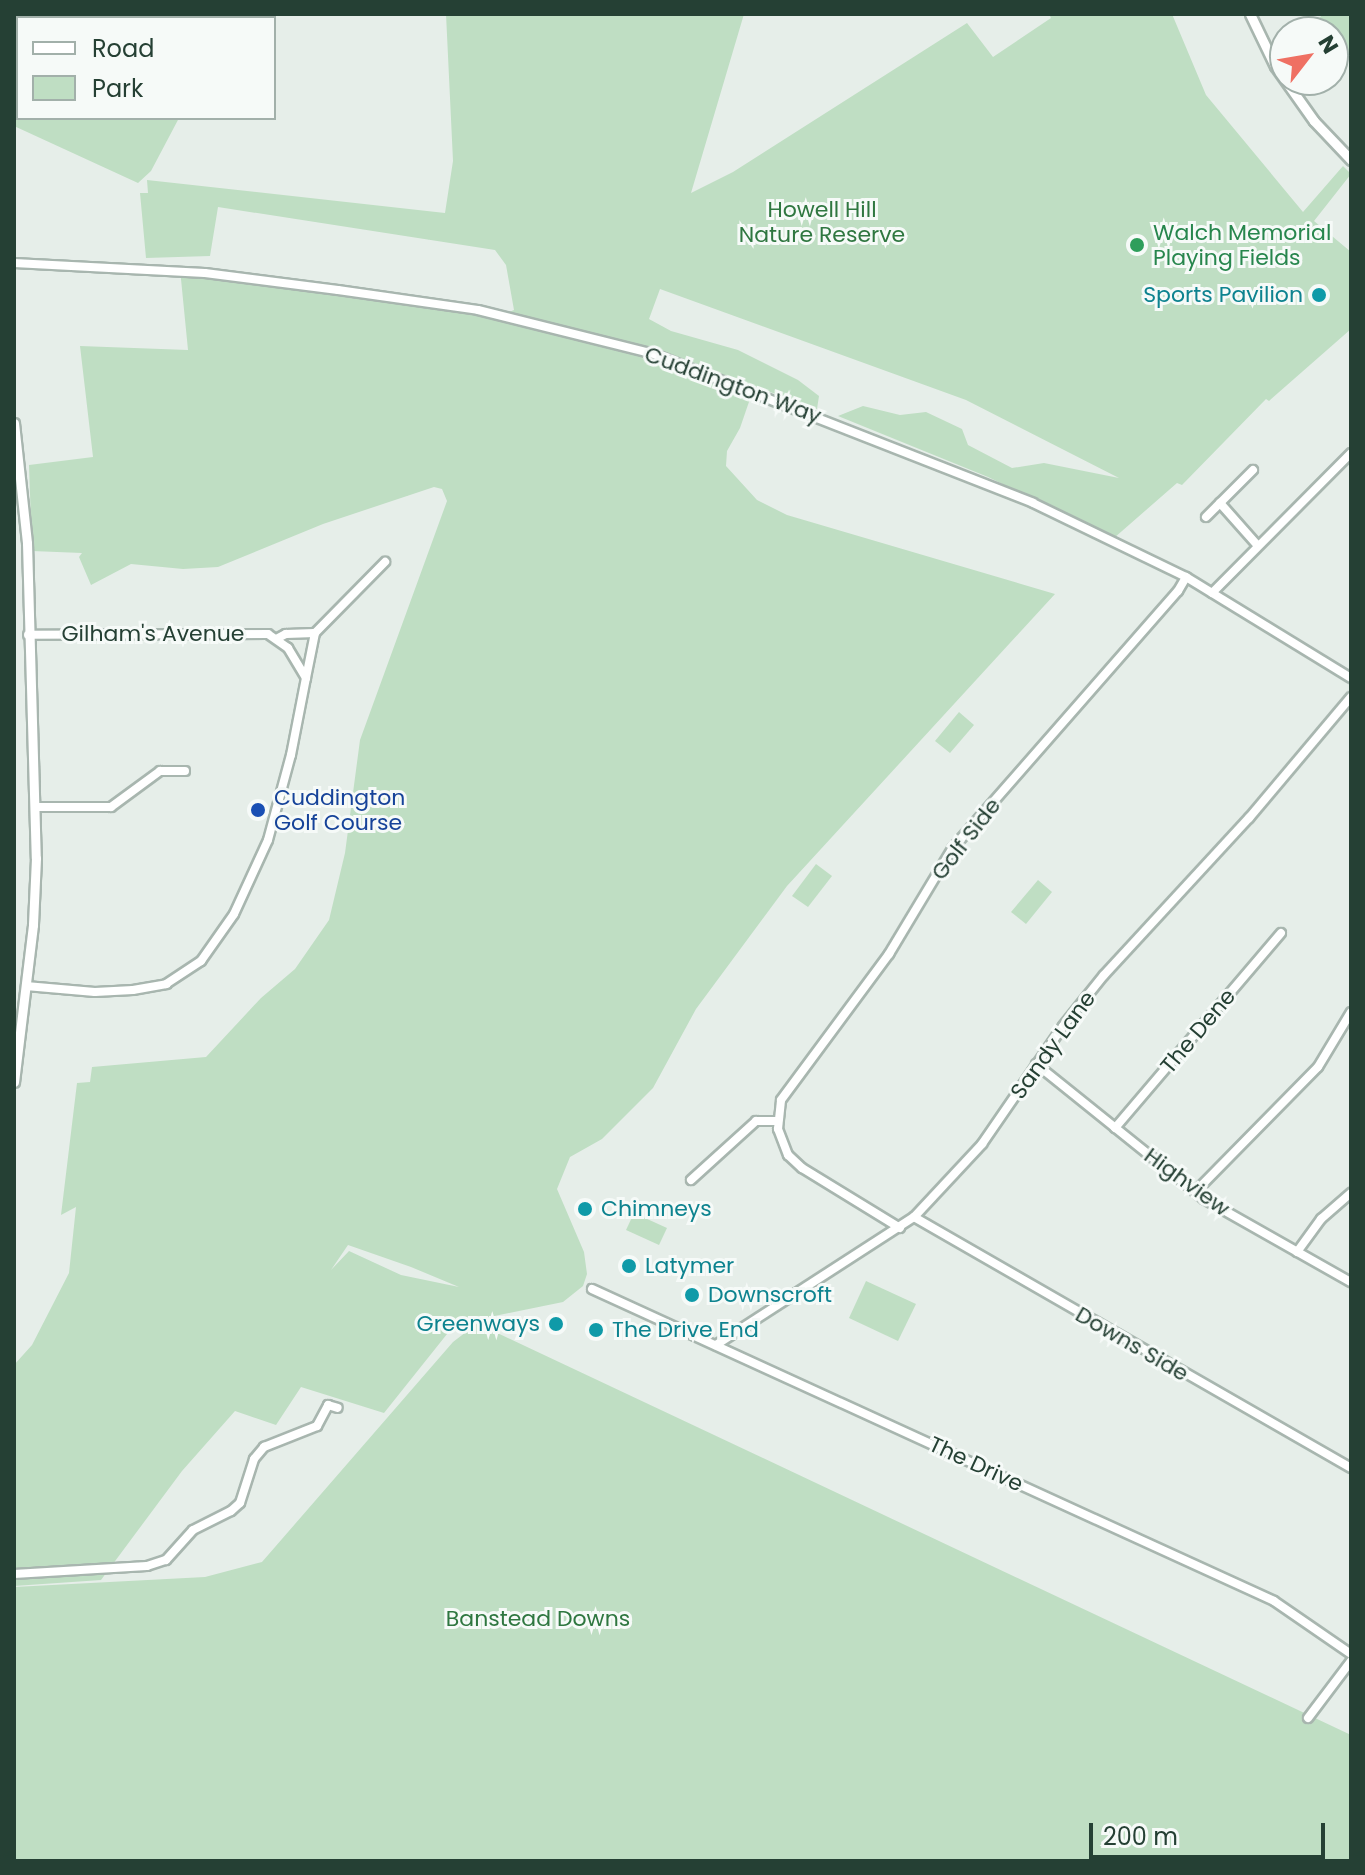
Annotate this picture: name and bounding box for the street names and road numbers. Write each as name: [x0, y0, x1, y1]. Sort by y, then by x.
street label: Cuddington Way: [641, 341, 825, 429]
street label: Gilham's Avenue: [61, 621, 245, 647]
street label: Golf Side: [926, 793, 1006, 885]
street label: The Dene: [1155, 983, 1241, 1079]
street label: Sandy Lane: [1005, 986, 1101, 1104]
street label: Highview: [1139, 1142, 1235, 1222]
street label: Downs Side: [1071, 1301, 1193, 1387]
street label: The Drive: [925, 1431, 1027, 1497]

